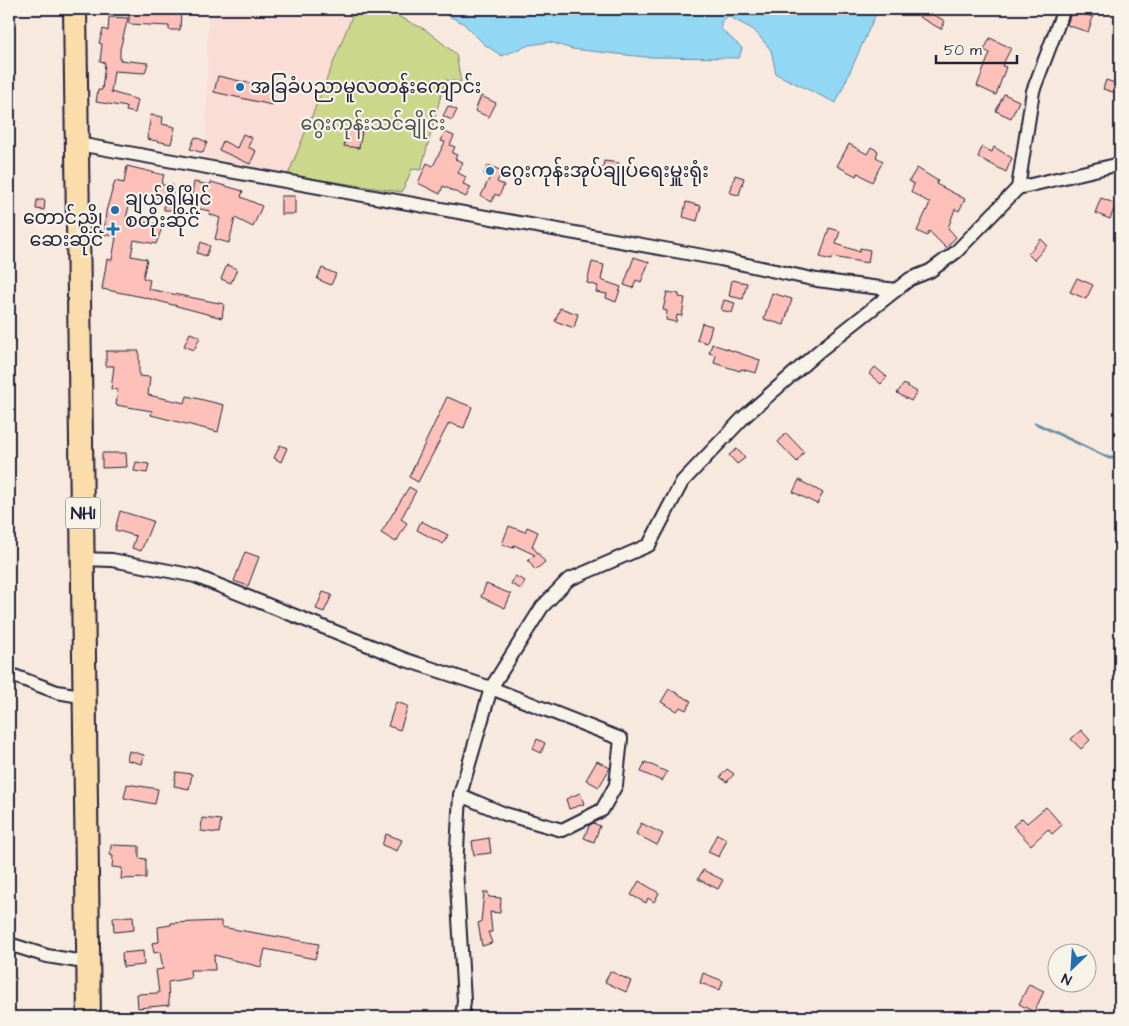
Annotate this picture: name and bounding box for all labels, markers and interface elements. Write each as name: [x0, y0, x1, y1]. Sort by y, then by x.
scale bar: [936, 32, 1018, 64]
text: 50 m: [944, 40, 982, 61]
place label: အခြခံပညာမူလတန်းကျောင်း: [250, 72, 481, 103]
marker: အခြခံပညာမူလတန်းကျောင်း: [234, 81, 246, 93]
park label: ဂွေးကုန်းသင်ချိုင်း: [300, 109, 446, 140]
place label: ဂွေးကုန်းအုပ်ချုပ်ရေးမှူးရုံး: [500, 156, 709, 187]
marker: ဂွေးကုန်းအုပ်ချုပ်ရေးမှူးရုံး: [484, 165, 496, 177]
place label: ချယ်ရီမြိုင် စတိုးဆိုင်: [125, 184, 212, 237]
place label: တောင်ညို ဆေးဆိုင်: [23, 203, 104, 256]
marker: ချယ်ရီမြိုင် စတိုးဆိုင်: [109, 204, 121, 216]
marker: တောင်ညို ဆေးဆိုင်: [107, 223, 119, 235]
road number: NH1: [66, 498, 100, 528]
north arrow: [1046, 944, 1096, 994]
text: N: [1059, 968, 1075, 990]

